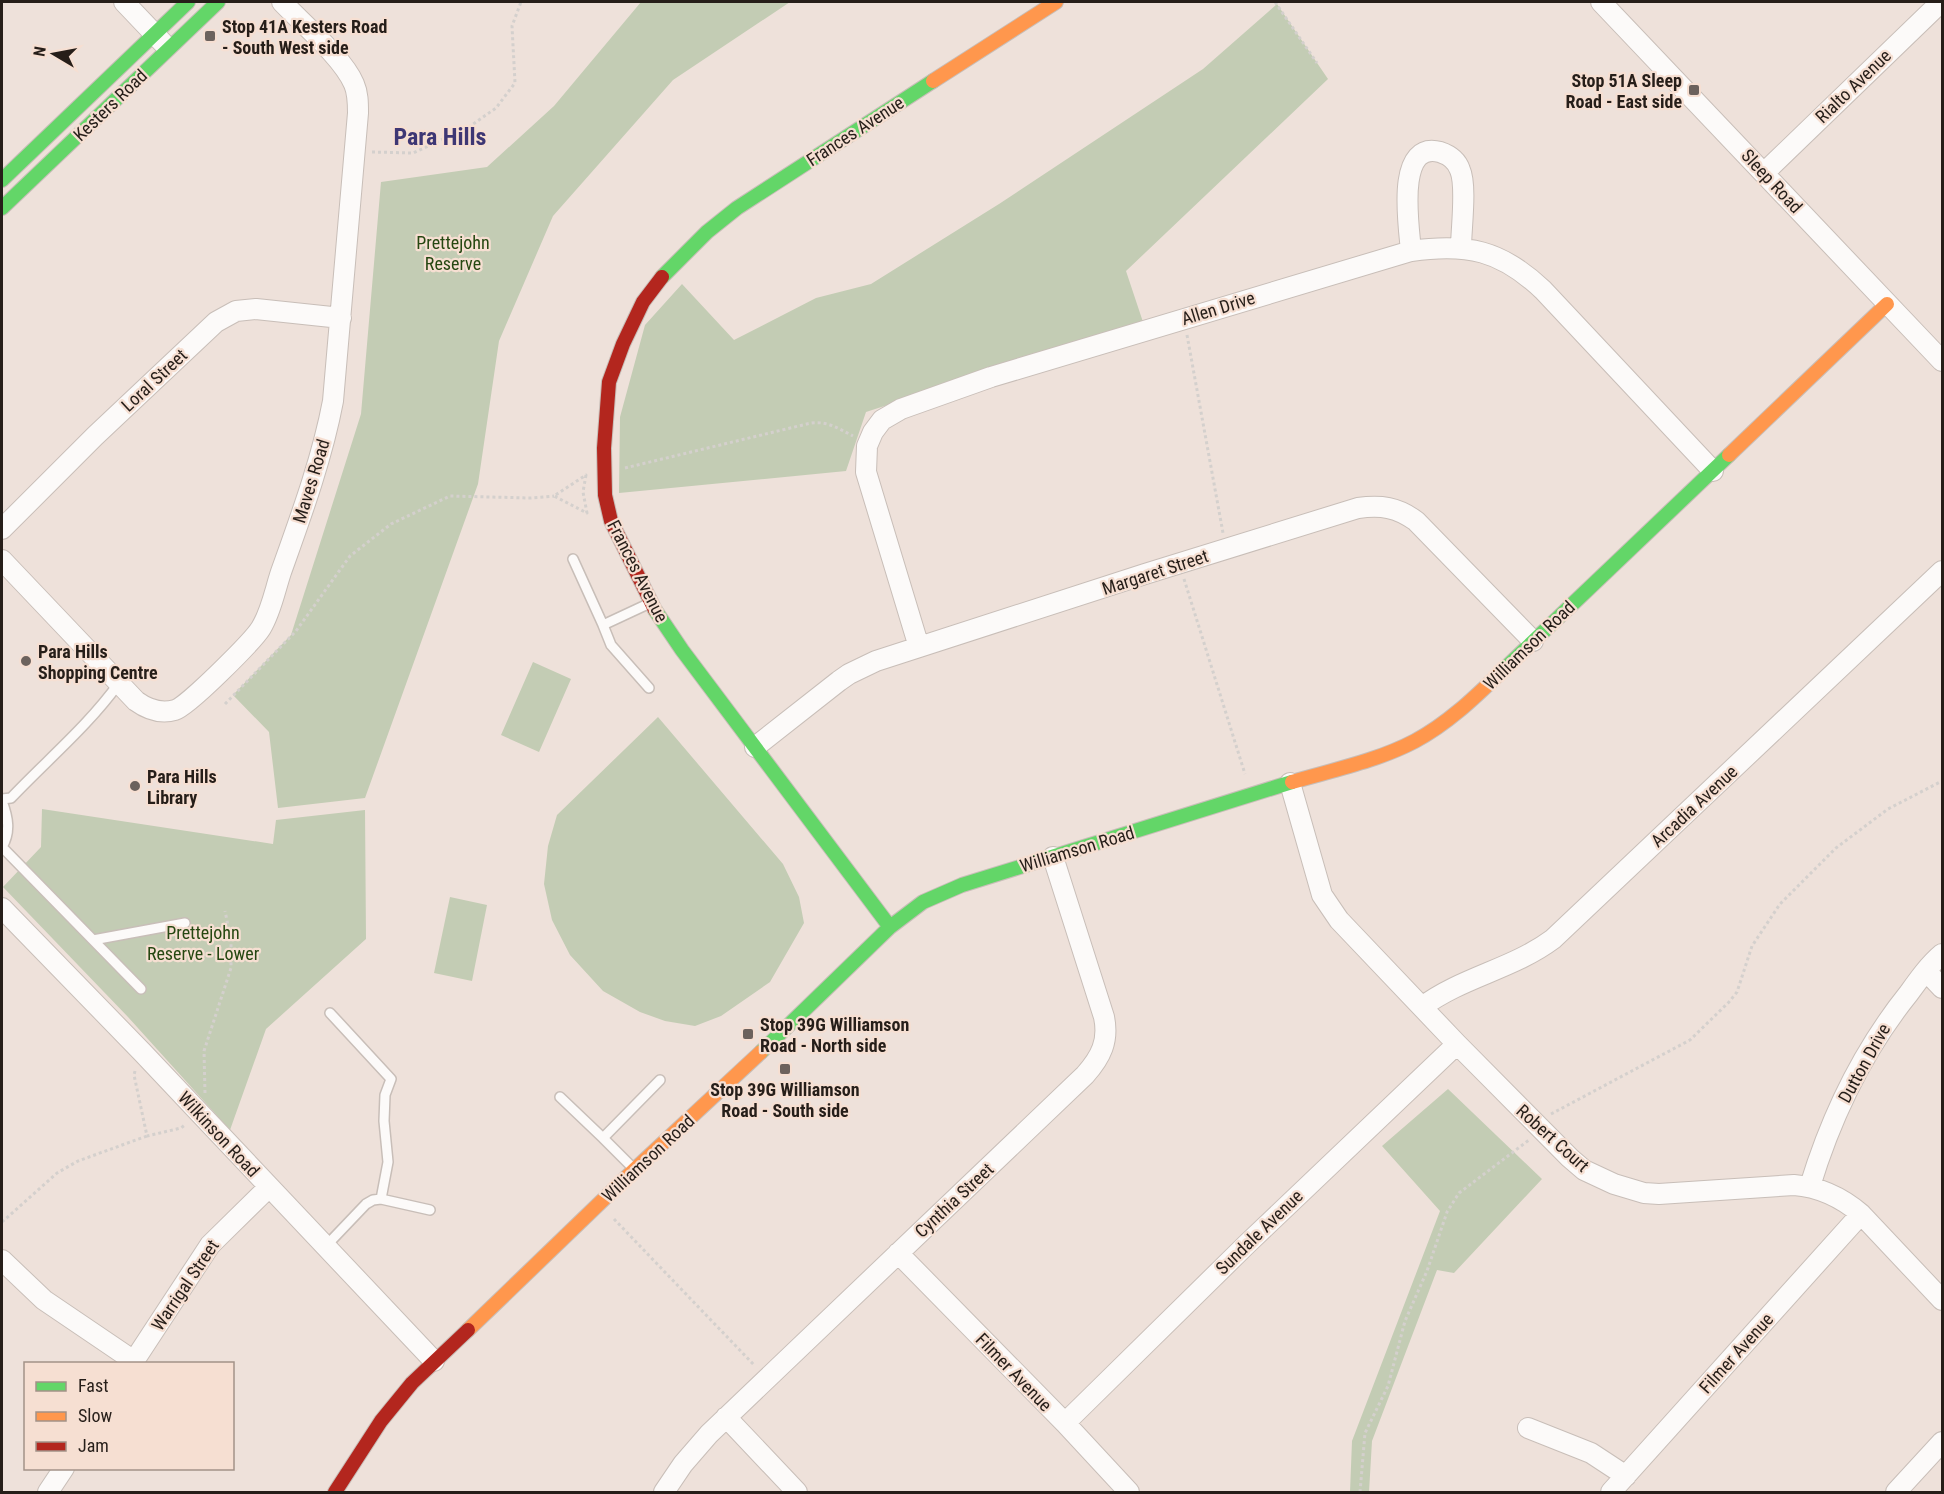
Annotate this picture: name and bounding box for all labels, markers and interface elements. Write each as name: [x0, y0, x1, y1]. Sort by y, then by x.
place label: Stop 41A Kesters Road - South West side: [222, 16, 387, 58]
north arrow: [24, 24, 84, 84]
marker: Stop 41A Kesters Road - South West side: [203, 29, 217, 43]
text: N: [30, 45, 50, 58]
street label: Rialto Avenue: [1811, 45, 1895, 127]
street label: Kesters Road: [69, 65, 151, 145]
place label: Stop 51A Sleep Road - East side: [1565, 70, 1682, 112]
marker: Stop 51A Sleep Road - East side: [1687, 83, 1701, 97]
street label: Frances Avenue: [802, 92, 908, 170]
district label: Para Hills: [393, 123, 487, 151]
street label: Sleep Road: [1737, 145, 1807, 217]
park label: Prettejohn Reserve: [416, 232, 490, 274]
street label: Allen Drive: [1179, 287, 1257, 329]
street label: Loral Street: [117, 344, 191, 416]
street label: Maves Road: [288, 437, 334, 525]
street label: Frances Avenue: [603, 516, 673, 626]
street label: Margaret Street: [1099, 545, 1211, 599]
street label: Williamson Road: [1479, 596, 1579, 694]
place label: Para Hills Shopping Centre: [38, 641, 158, 683]
marker: Para Hills Shopping Centre: [19, 654, 33, 668]
street label: Arcadia Avenue: [1647, 761, 1741, 851]
place label: Para Hills Library: [147, 766, 217, 808]
marker: Para Hills Library: [128, 779, 142, 793]
street label: Williamson Road: [1017, 822, 1137, 876]
park label: Prettejohn Reserve - Lower: [147, 922, 260, 964]
place label: Stop 39G Williamson Road - North side: [760, 1014, 909, 1056]
street label: Dutton Drive: [1834, 1020, 1894, 1106]
marker: Stop 39G Williamson Road - North side: [741, 1027, 755, 1041]
marker: Stop 39G Williamson Road - South side: [778, 1062, 792, 1076]
place label: Stop 39G Williamson Road - South side: [710, 1079, 860, 1121]
street label: Wilkinson Road: [174, 1087, 264, 1181]
street label: Robert Court: [1512, 1100, 1594, 1176]
street label: Williamson Road: [597, 1110, 699, 1206]
street label: Cynthia Street: [910, 1158, 998, 1242]
street label: Sundale Avenue: [1211, 1185, 1307, 1279]
street label: Warrigal Street: [147, 1236, 223, 1334]
street label: Filmer Avenue: [1695, 1309, 1777, 1397]
street label: Filmer Avenue: [972, 1329, 1056, 1415]
legend: [24, 1362, 234, 1470]
text: Fast: [78, 1375, 109, 1396]
text: Slow: [78, 1405, 113, 1426]
text: Jam: [78, 1435, 109, 1456]

